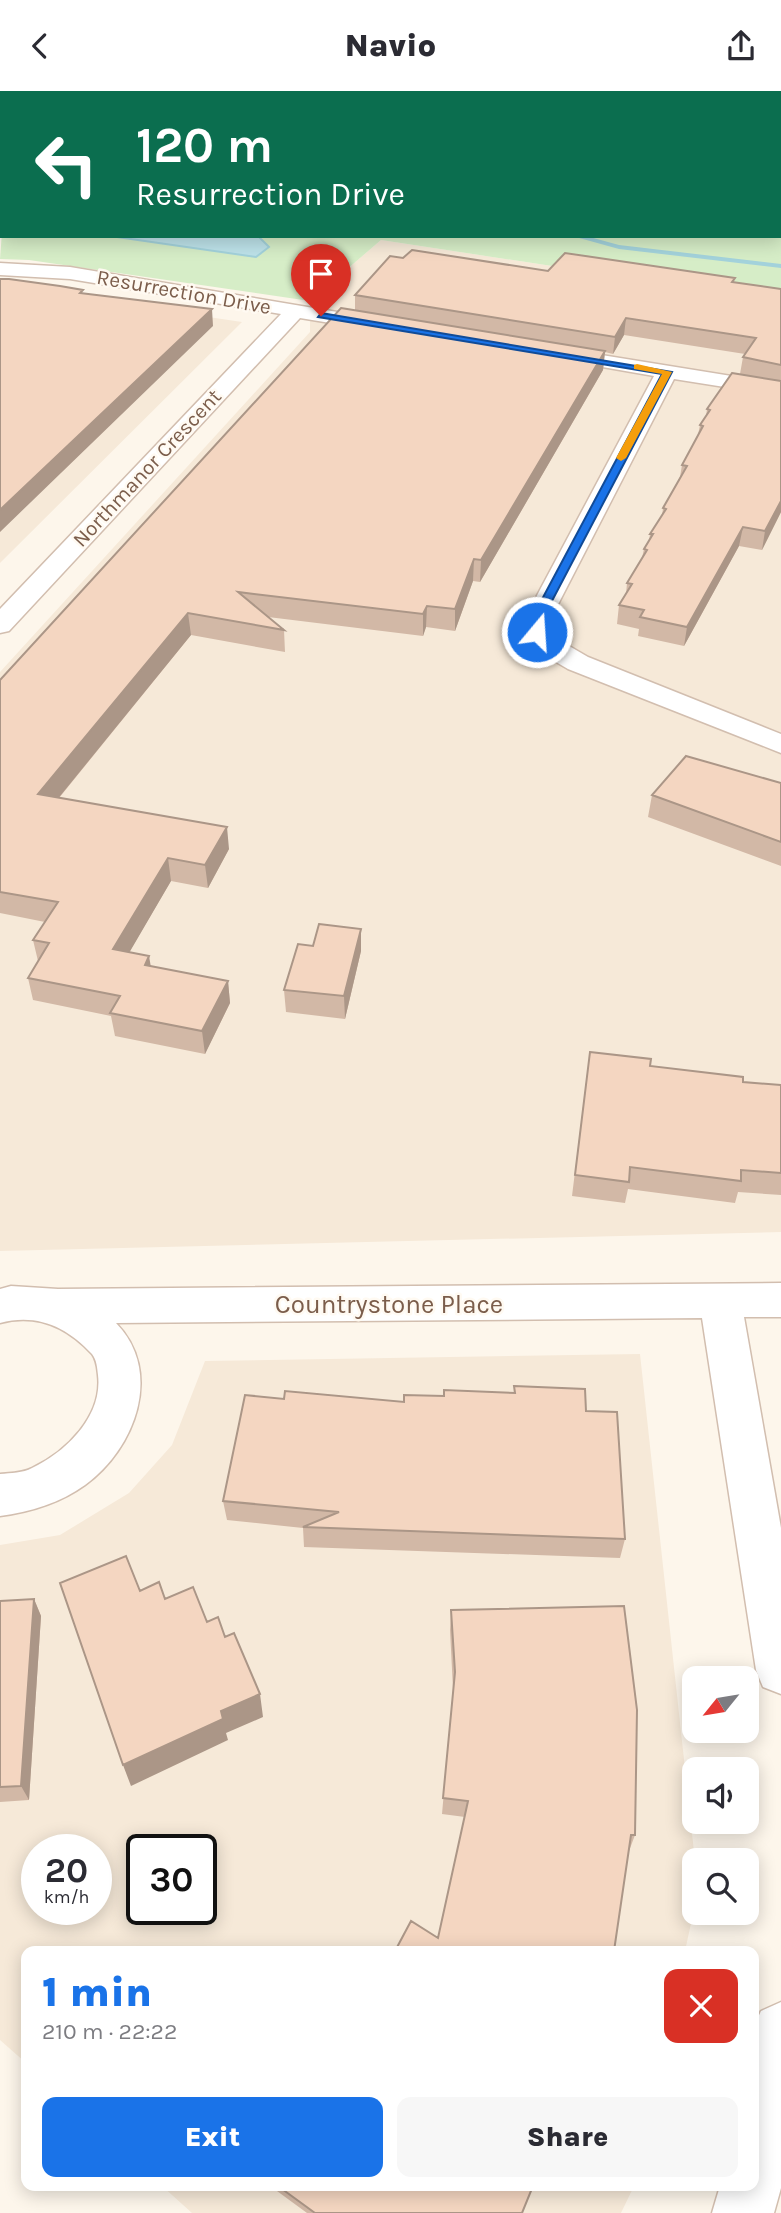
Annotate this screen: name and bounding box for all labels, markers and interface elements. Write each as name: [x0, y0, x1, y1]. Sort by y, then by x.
icon: back: [21, 27, 59, 65]
text: Navio: [345, 27, 436, 64]
icon: share: [722, 27, 760, 65]
text: 120 m: [136, 117, 273, 174]
icon: left: [21, 119, 112, 210]
text: Resurrection Drive: [136, 176, 405, 213]
pin: [291, 244, 351, 316]
icon: arrive: [302, 255, 340, 293]
street label: Resurrection Drive: [95, 265, 273, 319]
street label: Northmanor Crescent: [68, 384, 226, 552]
position arrow: [500, 595, 574, 669]
street label: Countrystone Place: [275, 1289, 503, 1320]
north arrow: [682, 1666, 760, 1743]
map controls: [682, 1666, 759, 1925]
button: sound: [682, 1757, 759, 1834]
speed limit sign: 30: [126, 1834, 217, 1925]
button: search: [682, 1848, 759, 1925]
text: 20: [45, 1850, 88, 1891]
text: km/h: [44, 1886, 89, 1908]
text: 1 min: [42, 1967, 152, 2017]
button: close: [664, 1969, 738, 2043]
text: 210 m · 22:22: [42, 2018, 177, 2045]
button: Exit: [42, 2097, 383, 2177]
button: Share: [397, 2097, 738, 2177]

